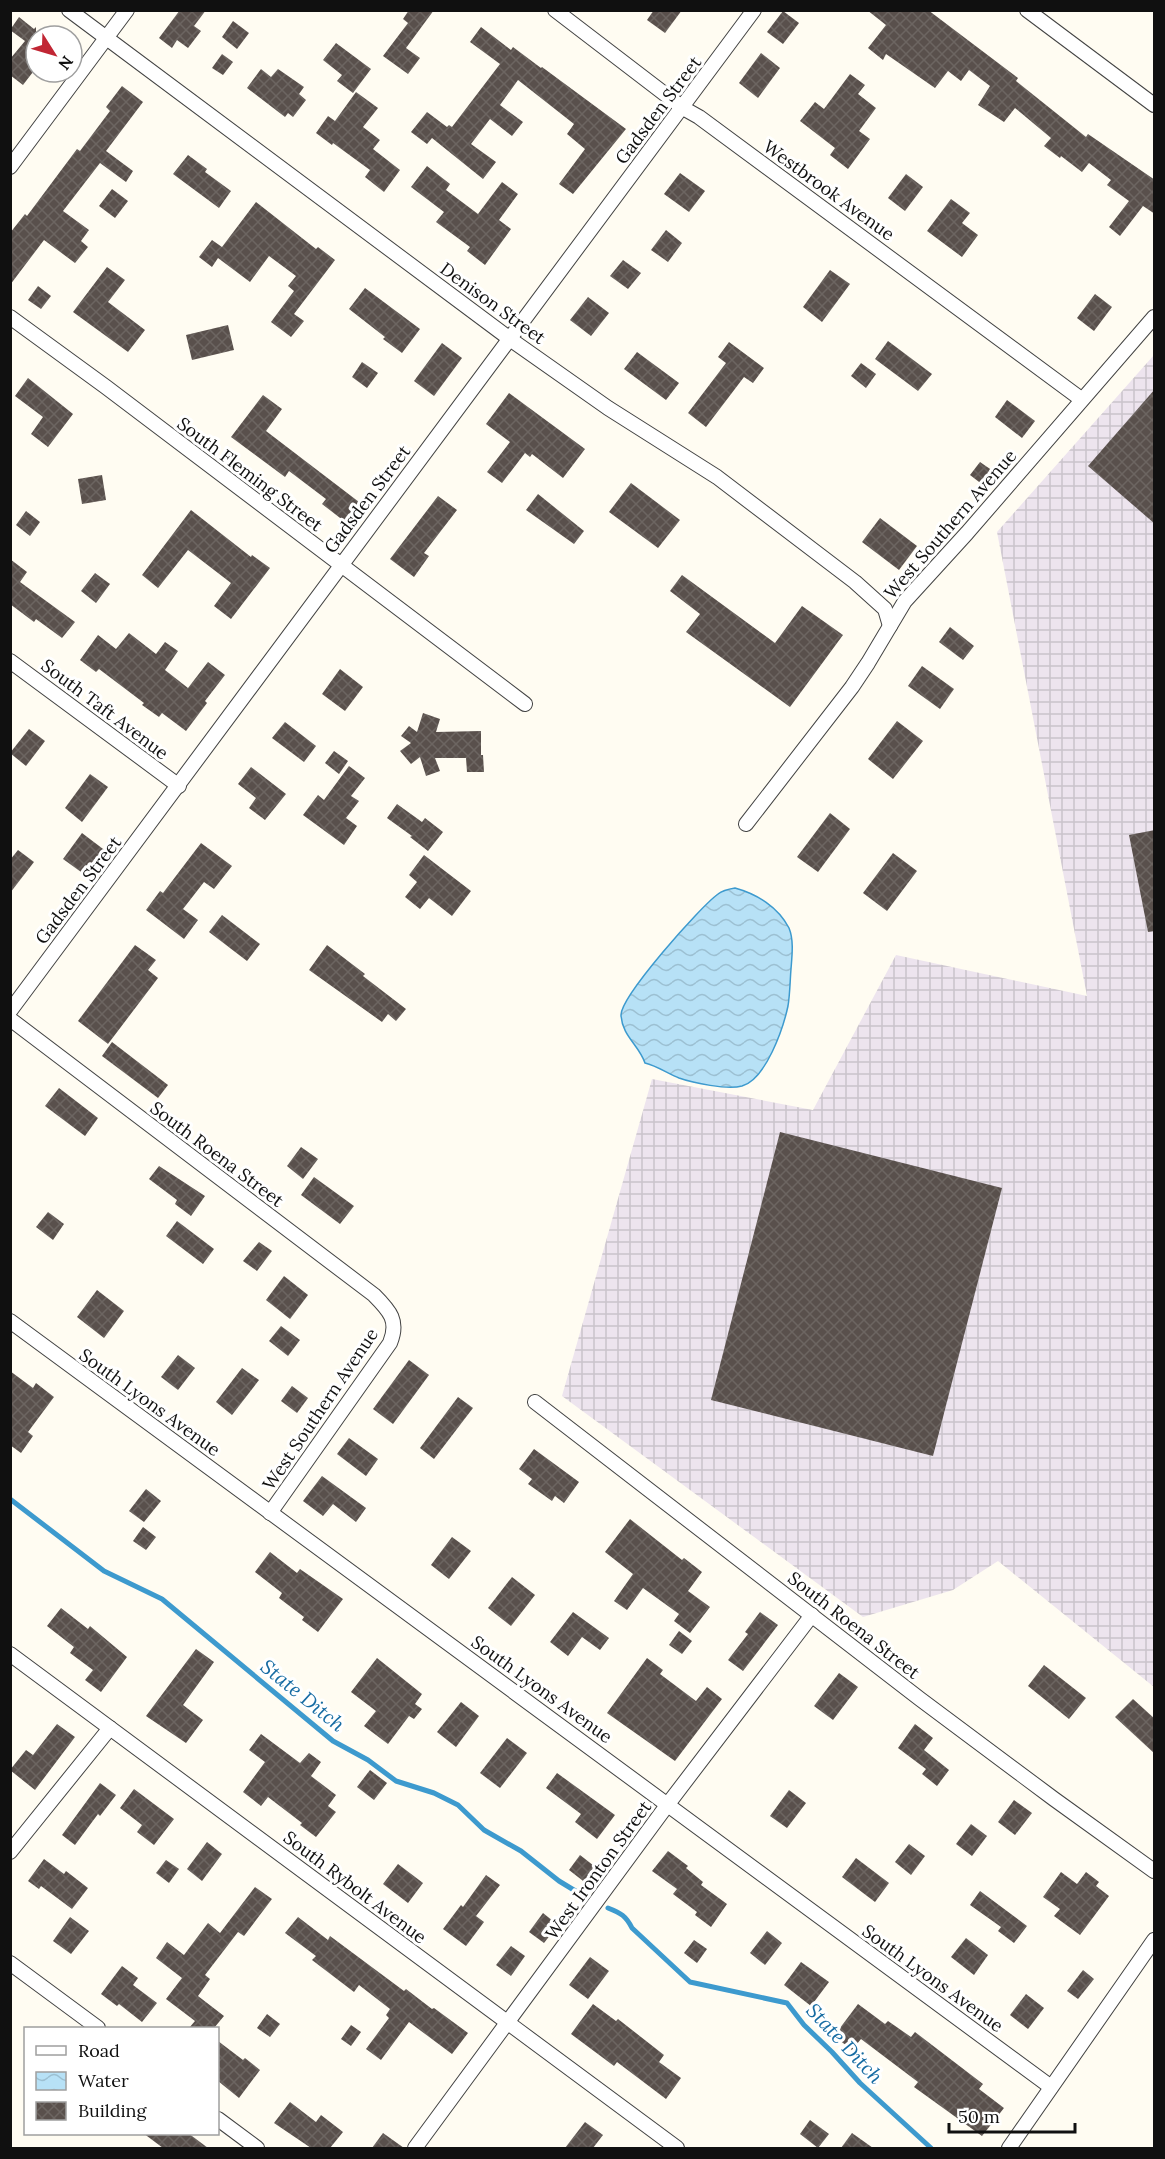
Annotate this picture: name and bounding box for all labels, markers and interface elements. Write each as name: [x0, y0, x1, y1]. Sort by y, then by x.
north arrow: [24, 24, 84, 84]
street label: Gadsden Street: [610, 51, 706, 169]
text: N: [54, 52, 78, 74]
street label: Westbrook Avenue: [759, 135, 899, 246]
street label: Denison Street: [436, 257, 550, 349]
street label: South Fleming Street: [173, 412, 327, 536]
street label: Gadsden Street: [319, 440, 415, 558]
street label: West Southern Avenue: [879, 444, 1021, 603]
street label: South Taft Avenue: [37, 654, 173, 764]
street label: Gadsden Street: [30, 831, 126, 949]
street label: South Roena Street: [146, 1096, 288, 1212]
street label: West Southern Avenue: [257, 1323, 383, 1494]
street label: South Lyons Avenue: [75, 1343, 225, 1461]
street label: South Roena Street: [783, 1566, 925, 1684]
street label: South Lyons Avenue: [467, 1630, 617, 1748]
water label: State Ditch: [256, 1653, 351, 1737]
street label: West Ironton Street: [540, 1796, 656, 1944]
street label: South Rybolt Avenue: [279, 1826, 431, 1948]
street label: South Lyons Avenue: [858, 1919, 1008, 2037]
water label: State Ditch: [801, 1998, 889, 2089]
legend: [24, 2027, 219, 2135]
text: Road: [78, 2039, 120, 2062]
text: Water: [78, 2069, 129, 2092]
scale bar: [949, 2096, 1075, 2134]
text: Building: [78, 2099, 148, 2122]
text: 50 m: [958, 2105, 1000, 2128]

